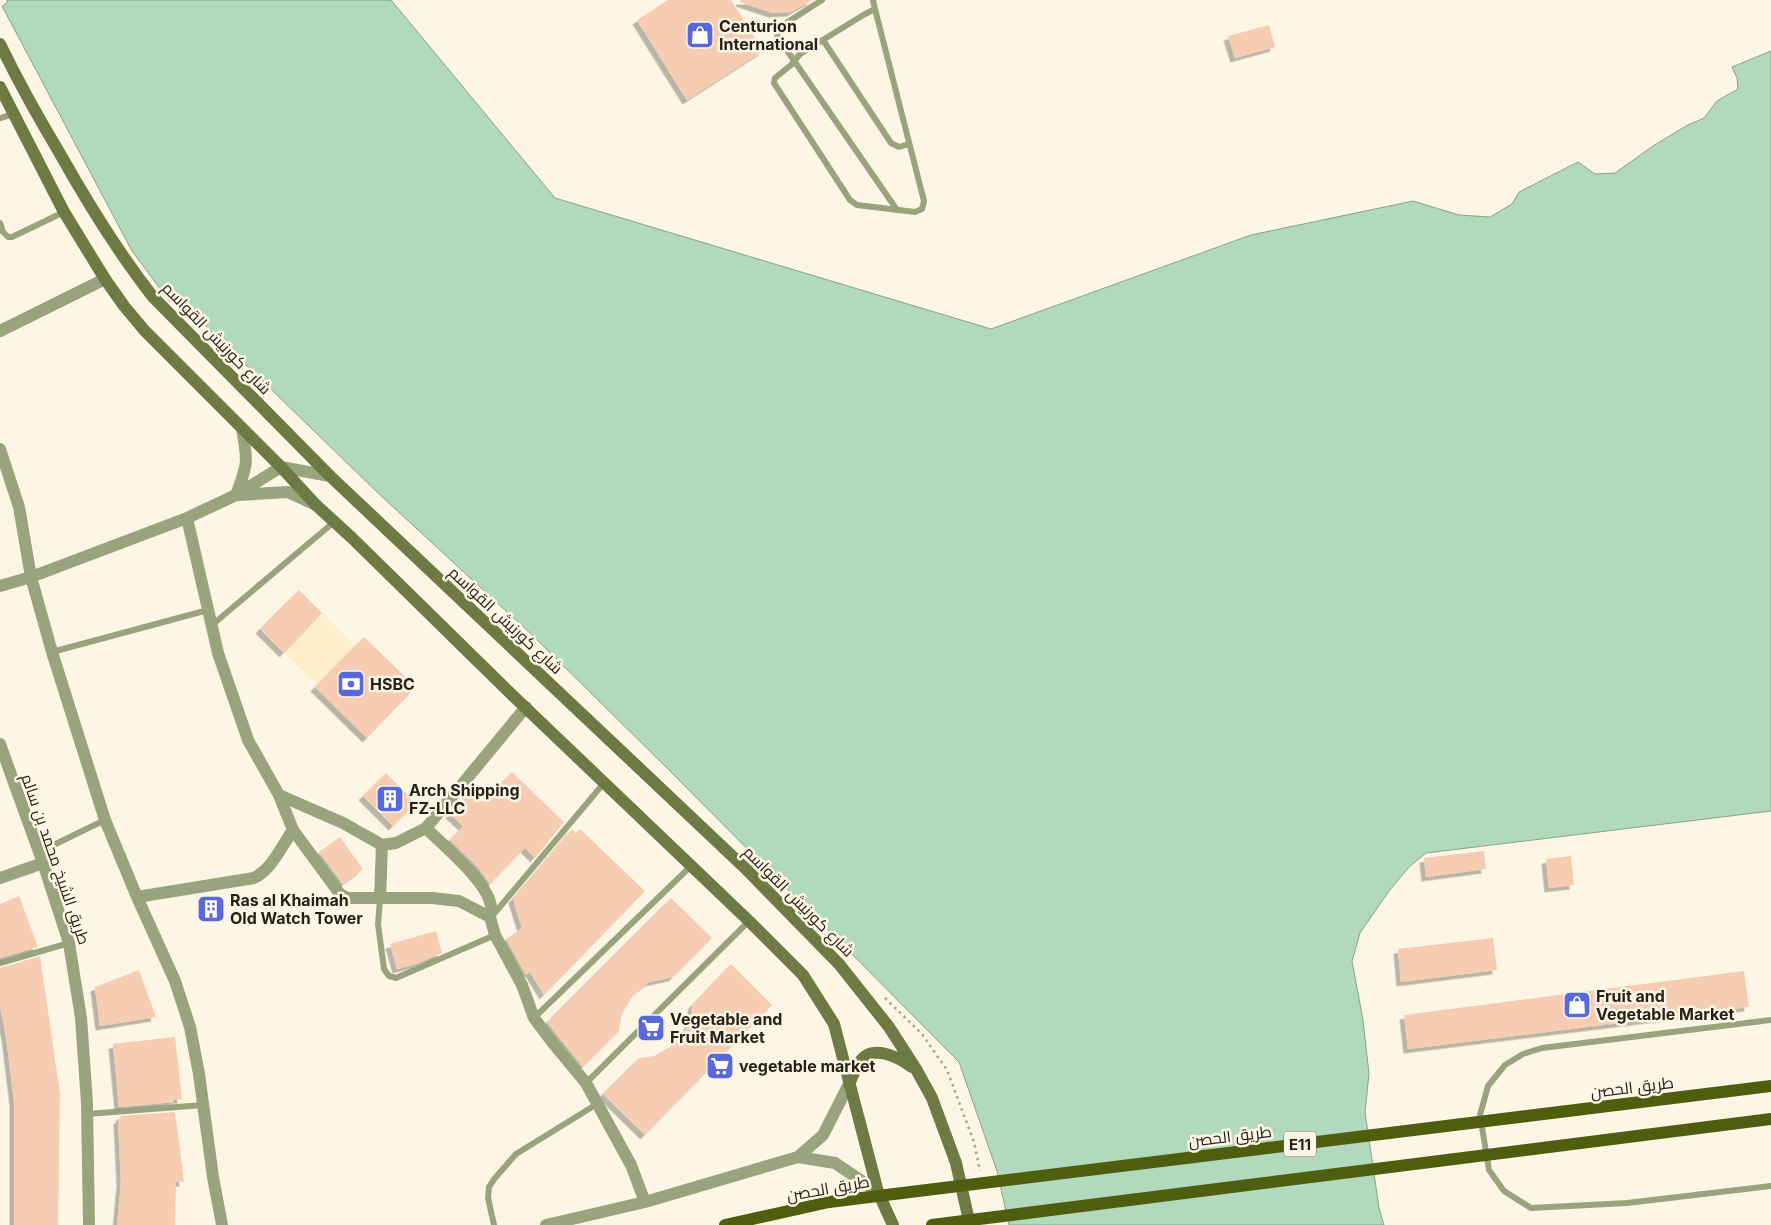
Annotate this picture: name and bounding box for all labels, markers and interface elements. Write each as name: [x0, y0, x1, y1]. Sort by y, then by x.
place label: Centurion International: [719, 16, 818, 54]
shop icon: Centurion International: [685, 20, 715, 50]
street label: شارع كورنيش القواسم: [157, 278, 276, 400]
street label: شارع كورنيش القواسم: [443, 562, 567, 679]
bank icon: HSBC: [336, 669, 366, 699]
place label: HSBC: [370, 674, 415, 694]
street label: طريق الشيخ محمد بن سالم: [15, 771, 95, 948]
place label: Arch Shipping FZ-LLC: [409, 780, 520, 818]
building icon: Arch Shipping FZ-LLC: [375, 784, 405, 814]
street label: شارع كورنيش القواسم: [738, 841, 859, 962]
place label: Ras al Khaimah Old Watch Tower: [230, 890, 363, 928]
building icon: Ras al Khaimah Old Watch Tower: [196, 894, 226, 924]
place label: Fruit and Vegetable Market: [1596, 986, 1735, 1024]
shop icon: Fruit and Vegetable Market: [1562, 990, 1592, 1020]
place label: Vegetable and Fruit Market: [670, 1009, 782, 1047]
supermarket icon: Vegetable and Fruit Market: [636, 1013, 666, 1043]
supermarket icon: vegetable market: [705, 1051, 735, 1081]
place label: vegetable market: [739, 1056, 876, 1076]
street label: طريق الحصن: [1589, 1072, 1675, 1103]
street label: طريق الحصن: [1187, 1121, 1273, 1152]
road number: E11: [1284, 1132, 1316, 1156]
street label: طريق الحصن: [785, 1171, 871, 1206]

